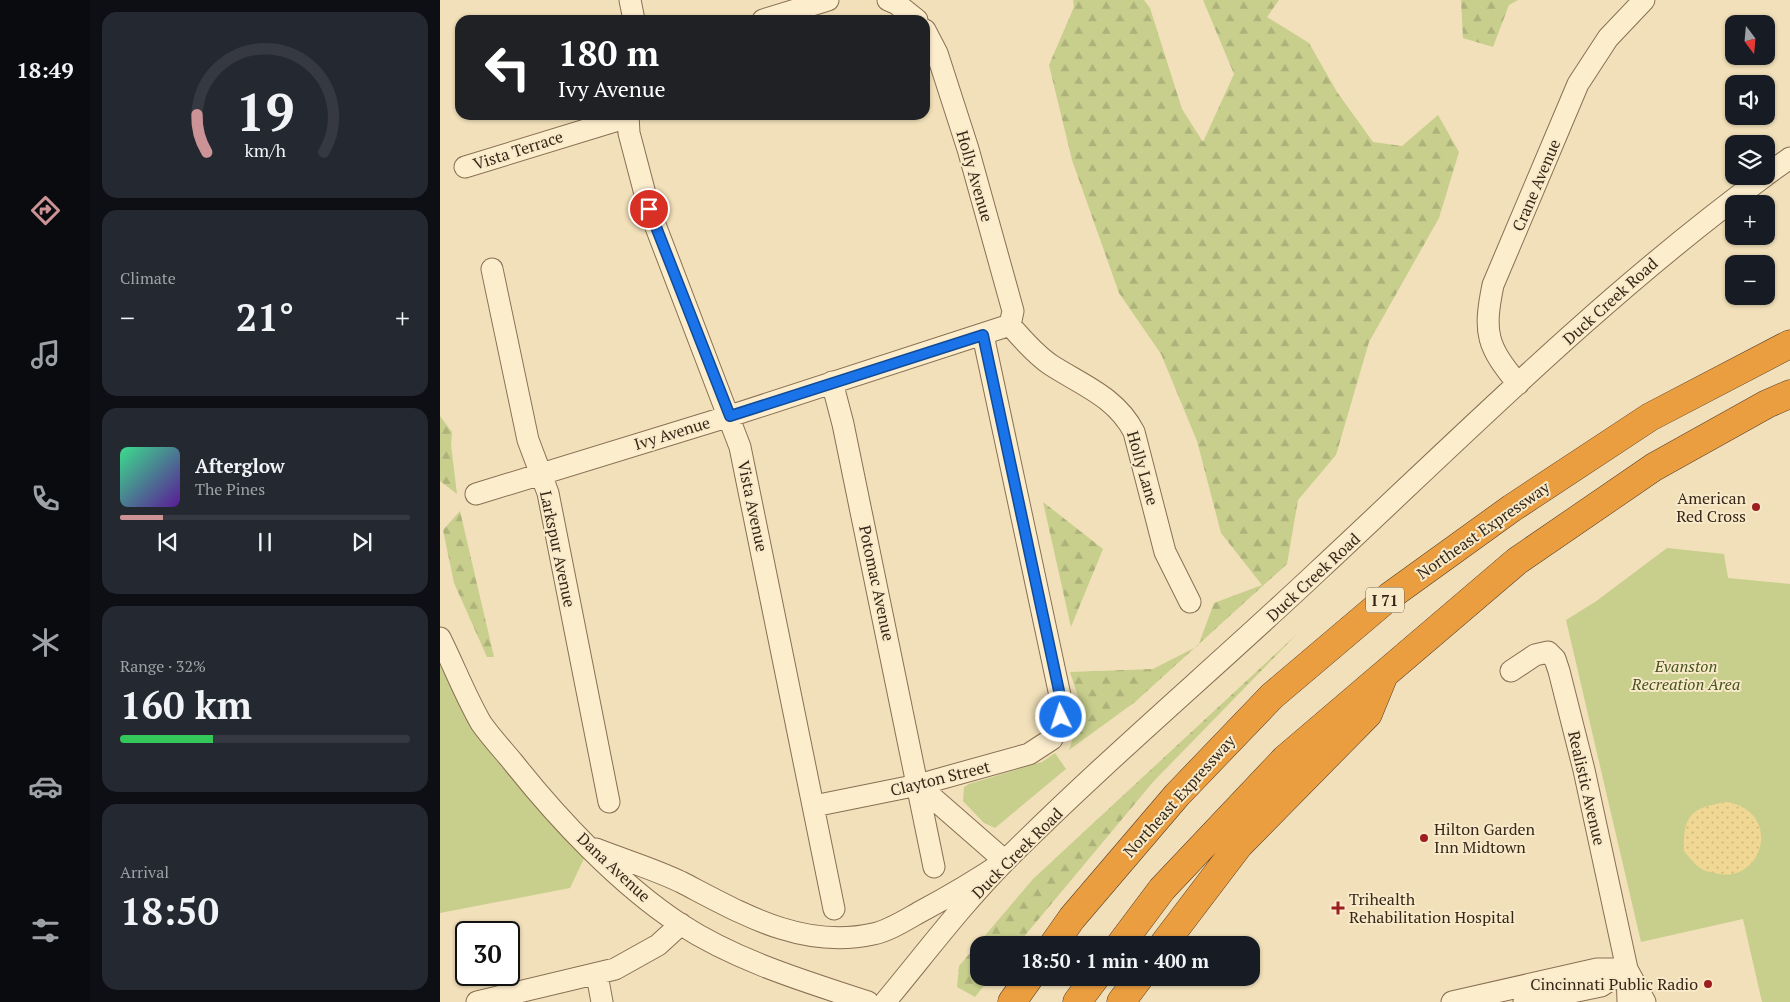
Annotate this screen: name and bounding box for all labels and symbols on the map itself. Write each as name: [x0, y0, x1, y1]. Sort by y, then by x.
north arrow: [1725, 15, 1775, 65]
street label: Vista Terrace: [470, 125, 566, 175]
street label: Holly Avenue: [951, 128, 999, 224]
street label: Crane Avenue: [1507, 136, 1565, 234]
pin: [628, 188, 670, 230]
street label: Duck Creek Road: [1558, 252, 1662, 349]
street label: Ivy Avenue: [631, 411, 713, 455]
street label: Holly Lane: [1122, 428, 1164, 508]
street label: Vista Avenue: [733, 458, 773, 554]
street label: Northeast Expressway: [1412, 475, 1555, 584]
place label: American Red Cross: [1676, 487, 1746, 527]
street label: Larkspur Avenue: [535, 489, 581, 609]
marker: American Red Cross: [1750, 501, 1762, 513]
street label: Potomac Avenue: [854, 523, 900, 643]
street label: Duck Creek Road: [1261, 528, 1365, 626]
road number: I 71: [1366, 588, 1404, 612]
park label: Evanston Recreation Area: [1631, 655, 1740, 695]
position arrow: [1034, 690, 1086, 742]
street label: Northeast Expressway: [1118, 729, 1240, 862]
street label: Realistic Avenue: [1563, 729, 1611, 847]
street label: Clayton Street: [888, 755, 992, 801]
street label: Duck Creek Road: [967, 803, 1067, 903]
place label: Hilton Garden Inn Midtown: [1434, 818, 1536, 858]
street label: Dana Avenue: [573, 827, 655, 907]
marker: Hilton Garden Inn Midtown: [1418, 832, 1430, 844]
place label: Trihealth Rehabilitation Hospital: [1349, 888, 1515, 928]
marker: Trihealth Rehabilitation Hospital: [1331, 901, 1345, 915]
speed limit sign: 30: [455, 921, 520, 986]
place label: Cincinnati Public Radio: [1530, 973, 1698, 995]
marker: Cincinnati Public Radio: [1702, 978, 1714, 990]

